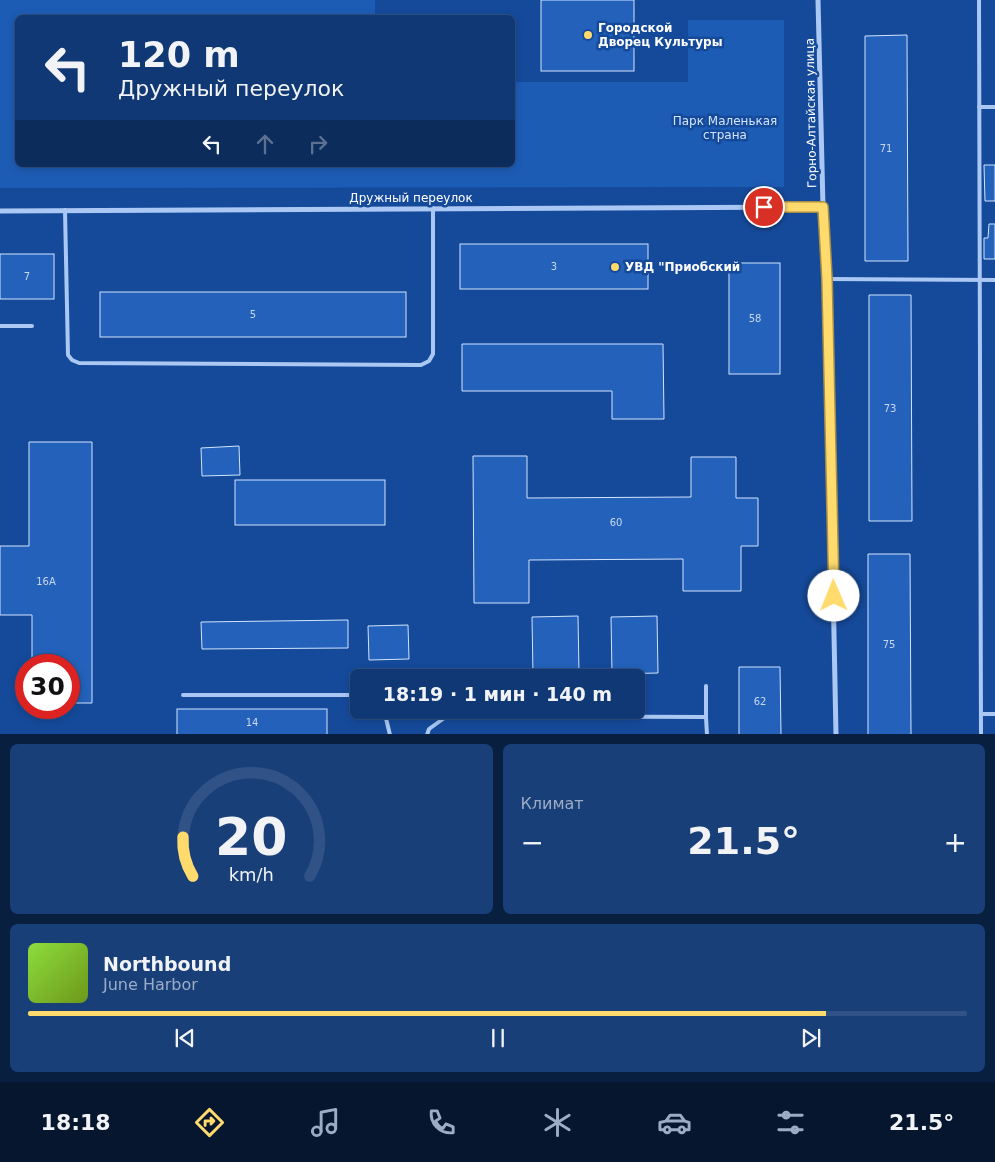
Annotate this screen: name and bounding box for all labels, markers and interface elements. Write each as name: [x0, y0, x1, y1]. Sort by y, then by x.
place label: Городской Дворец Культуры: [598, 21, 723, 49]
marker: Городской Дворец Культуры: [582, 29, 594, 41]
icon: left: [35, 35, 100, 100]
text: 120 m: [118, 35, 240, 75]
street label: Горно-Алтайская улица: [803, 38, 819, 188]
text: Дружный переулок: [118, 76, 344, 101]
park label: Парк Маленькая страна: [673, 114, 777, 142]
icon: left: [198, 130, 226, 158]
icon: ahead: [251, 130, 279, 158]
icon: right: [304, 130, 332, 158]
house number: 71: [880, 143, 892, 154]
pin: [743, 186, 785, 228]
street label: Дружный переулок: [349, 191, 473, 205]
icon: arrive: [750, 193, 778, 221]
place label: УВД "Приобский: [625, 260, 740, 274]
house number: 3: [551, 261, 557, 272]
marker: УВД "Приобский: [609, 261, 621, 273]
house number: 7: [24, 271, 30, 282]
house number: 5: [250, 309, 256, 320]
house number: 58: [749, 313, 761, 324]
house number: 73: [884, 403, 896, 414]
house number: 60: [610, 517, 622, 528]
position arrow: [807, 569, 859, 621]
house number: 16А: [36, 576, 56, 587]
house number: 75: [883, 639, 895, 650]
speed limit sign: 30: [15, 654, 80, 719]
text: 18:19 · 1 мин · 140 m: [383, 683, 612, 705]
house number: 62: [754, 696, 766, 707]
house number: 14: [246, 717, 258, 728]
text: Климат: [521, 794, 584, 813]
text: 20: [215, 807, 287, 867]
text: 21.5°: [687, 819, 800, 863]
text: −: [521, 826, 544, 859]
text: +: [944, 826, 967, 859]
text: km/h: [229, 864, 274, 885]
text: Northbound: [103, 953, 231, 975]
text: June Harbor: [103, 975, 198, 994]
icon: previous: [171, 1024, 199, 1052]
icon: pause: [484, 1024, 512, 1052]
icon: next: [797, 1024, 825, 1052]
icon: directions: [192, 1105, 227, 1140]
icon: music: [308, 1105, 343, 1140]
icon: phone: [424, 1105, 459, 1140]
icon: climate: [540, 1105, 575, 1140]
icon: car: [657, 1105, 692, 1140]
icon: filters: [773, 1105, 808, 1140]
text: 18:18: [41, 1110, 111, 1135]
text: 21.5°: [889, 1110, 954, 1135]

